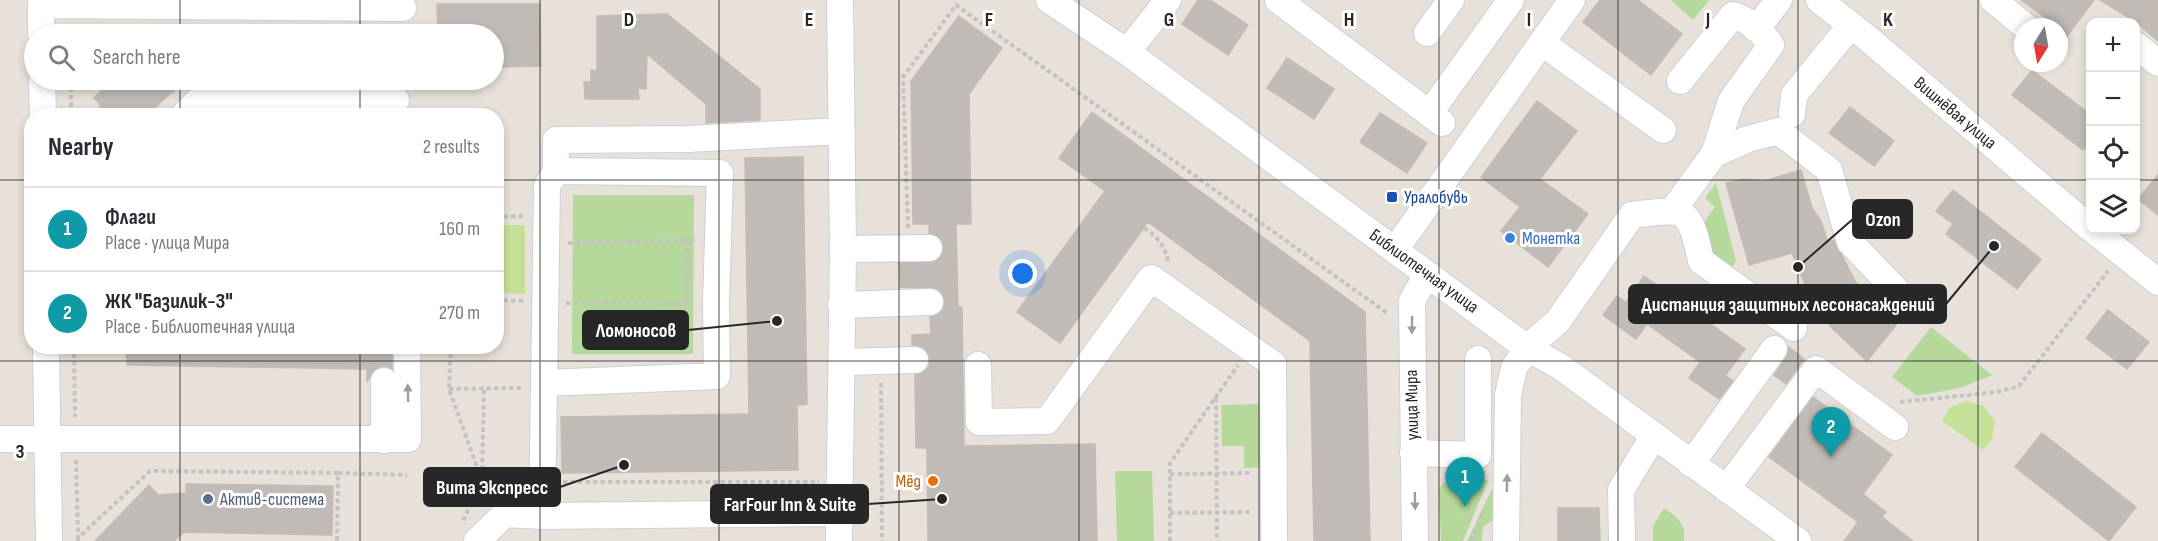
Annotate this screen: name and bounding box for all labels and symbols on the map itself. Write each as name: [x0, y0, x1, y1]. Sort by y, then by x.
text: D: [624, 8, 634, 32]
text: E: [805, 8, 813, 32]
text: F: [985, 8, 993, 32]
text: G: [1164, 8, 1174, 32]
text: H: [1344, 8, 1354, 32]
text: I: [1527, 8, 1531, 32]
text: J: [1705, 8, 1710, 32]
text: K: [1883, 8, 1893, 32]
north arrow: [2014, 18, 2068, 72]
street label: Вишнёвая улица: [1910, 72, 2001, 154]
place label: Уралобувь: [1404, 187, 1468, 208]
marker: Уралобувь: [1385, 190, 1399, 204]
callout: Ozon: [1853, 200, 1912, 238]
text: Ozon: [1865, 208, 1901, 232]
street label: Библиотечная улица: [1365, 224, 1483, 318]
place label: Монетка: [1522, 228, 1580, 249]
marker: Монетка: [1503, 231, 1517, 245]
your location: [1008, 259, 1037, 288]
callout: Дистанция защитных лесонасаждений: [1629, 285, 1946, 323]
text: Дистанция защитных лесонасаждений: [1641, 293, 1935, 317]
callout: Ломоносов: [583, 311, 688, 349]
one-way arrow: [1407, 315, 1417, 334]
text: Ломоносов: [595, 319, 676, 343]
street label: улица Мира: [1401, 369, 1423, 440]
one-way arrow: [404, 383, 413, 402]
pin: 2: [1812, 408, 1850, 457]
text: 3: [16, 440, 25, 464]
pin: 1: [1446, 458, 1484, 507]
callout: Вита Экспресс: [424, 468, 560, 506]
place label: Мёд: [896, 471, 921, 492]
one-way arrow: [1502, 473, 1512, 492]
marker: Мёд: [926, 474, 940, 488]
text: Вита Экспресс: [436, 476, 548, 500]
callout: FarFour Inn & Suite: [711, 485, 868, 523]
place label: Актив-система: [219, 489, 324, 510]
marker: Актив-система: [201, 492, 215, 506]
one-way arrow: [1410, 492, 1419, 511]
text: FarFour Inn & Suite: [724, 493, 856, 517]

